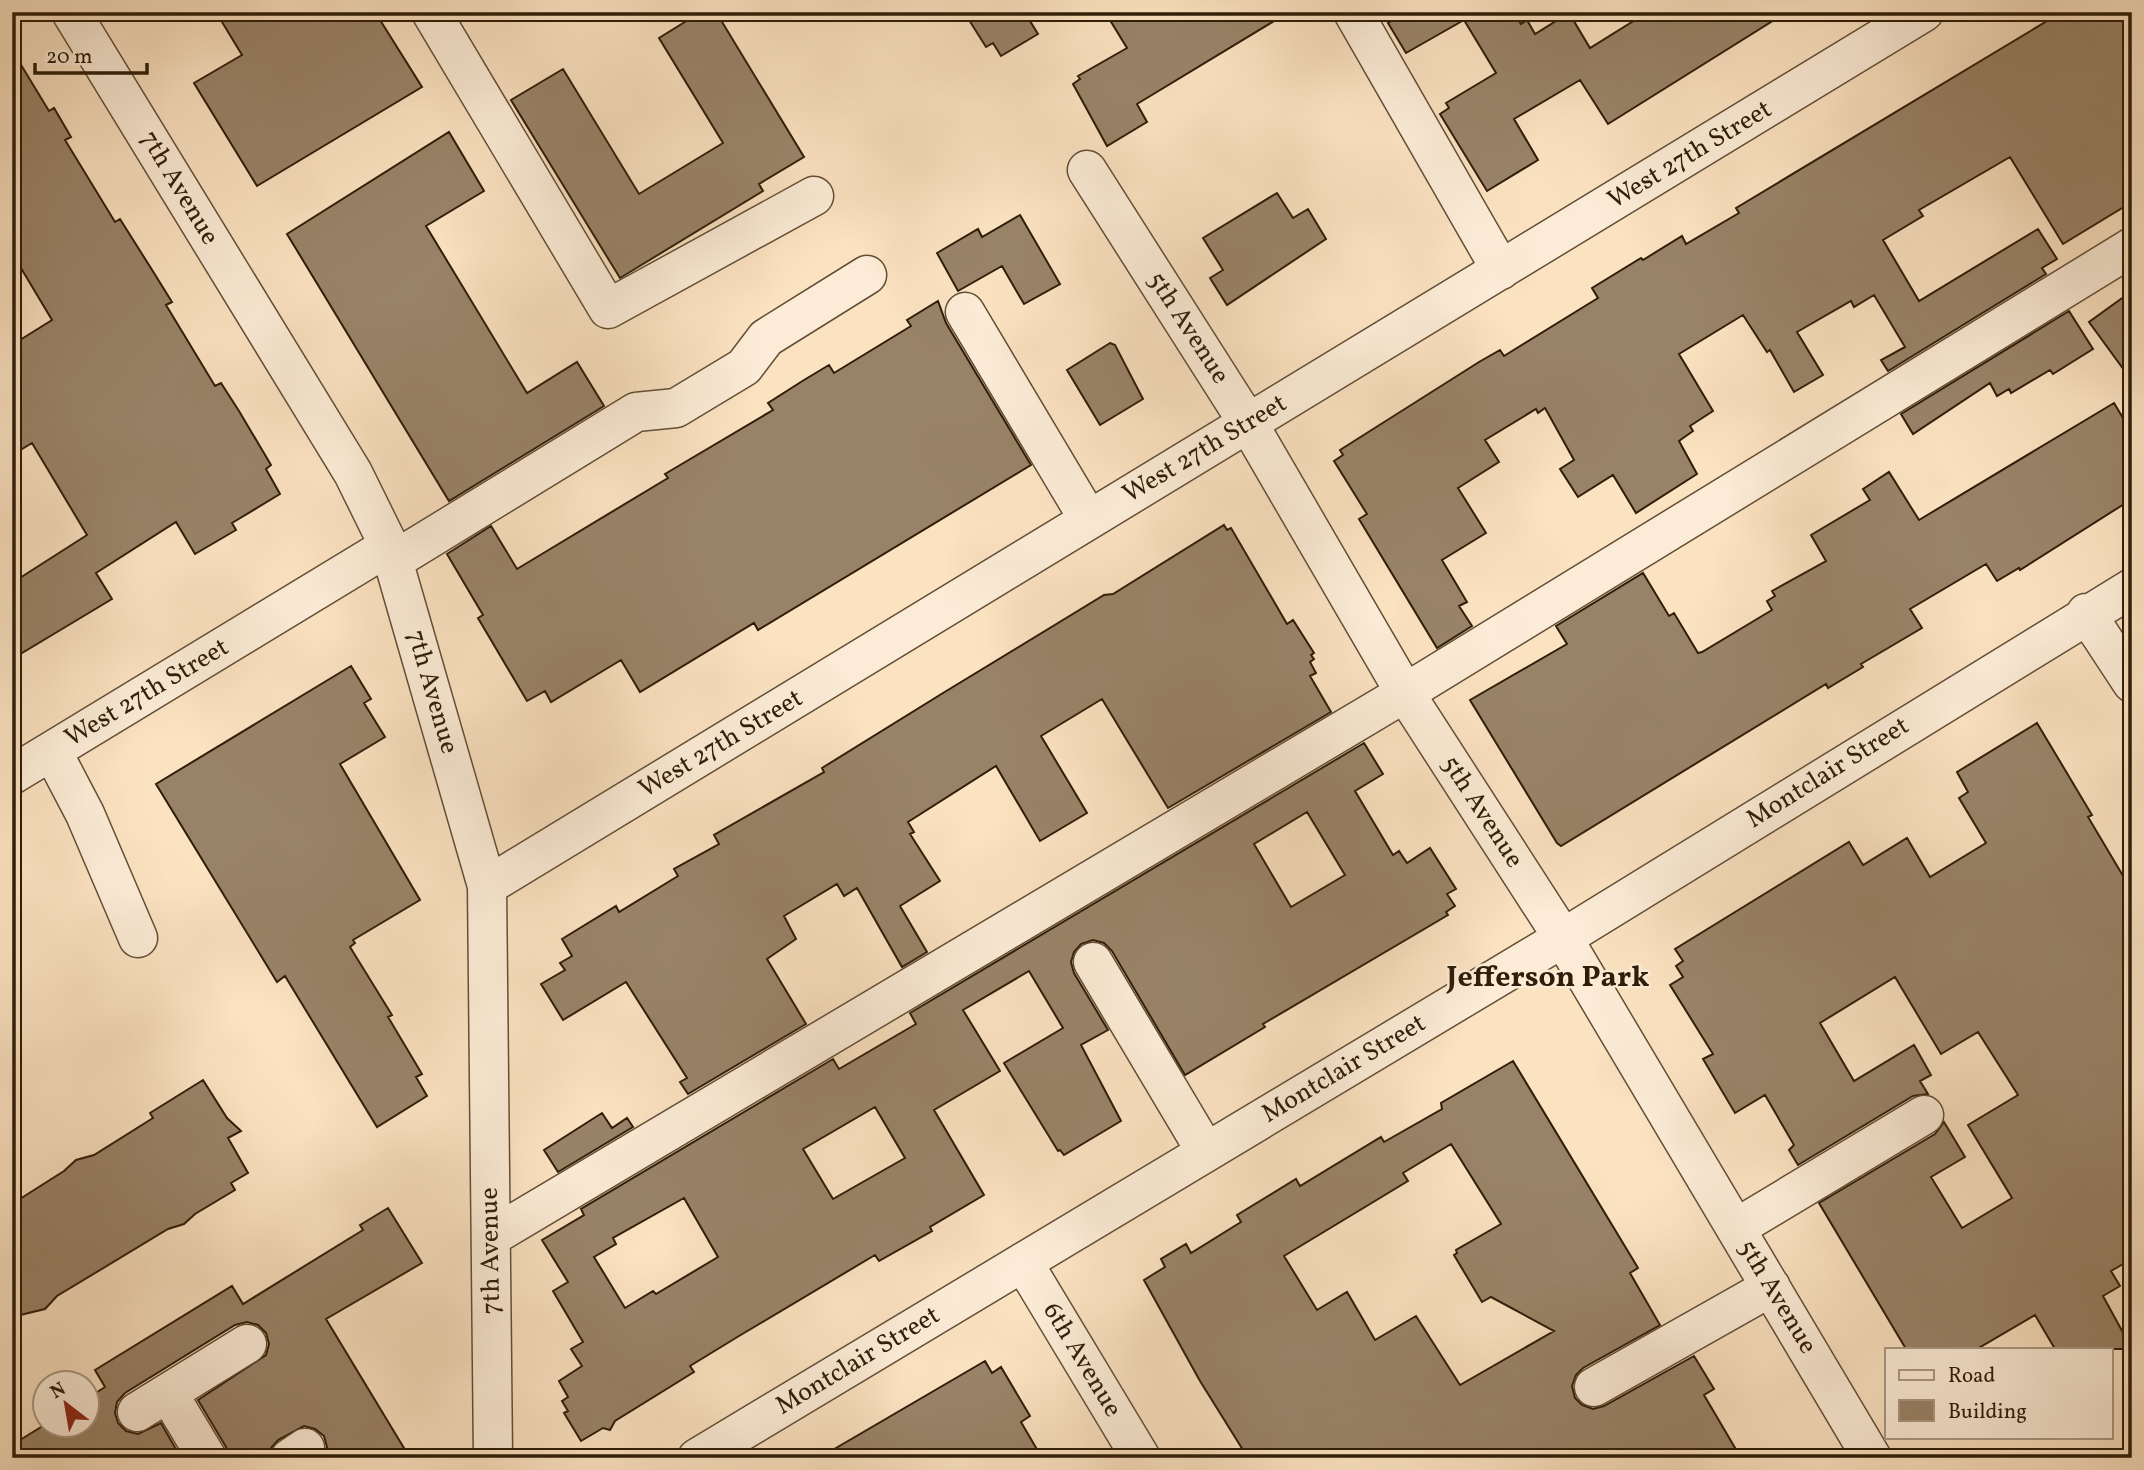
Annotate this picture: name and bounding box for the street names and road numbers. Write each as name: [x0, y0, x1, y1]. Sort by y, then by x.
street label: West 27th Street: [1601, 92, 1779, 218]
street label: 7th Avenue: [131, 124, 227, 252]
street label: 5th Avenue: [1138, 265, 1238, 391]
street label: West 27th Street: [1116, 386, 1294, 512]
street label: 7th Avenue: [397, 626, 467, 758]
street label: West 27th Street: [58, 630, 236, 756]
street label: West 27th Street: [632, 681, 810, 807]
street label: Montclair Street: [1740, 709, 1916, 837]
street label: 5th Avenue: [1432, 749, 1532, 875]
street label: Montclair Street: [1255, 1006, 1433, 1132]
street label: 7th Avenue: [472, 1187, 510, 1315]
street label: 5th Avenue: [1729, 1233, 1825, 1361]
street label: 6th Avenue: [1034, 1296, 1130, 1424]
street label: Montclair Street: [769, 1298, 947, 1424]

